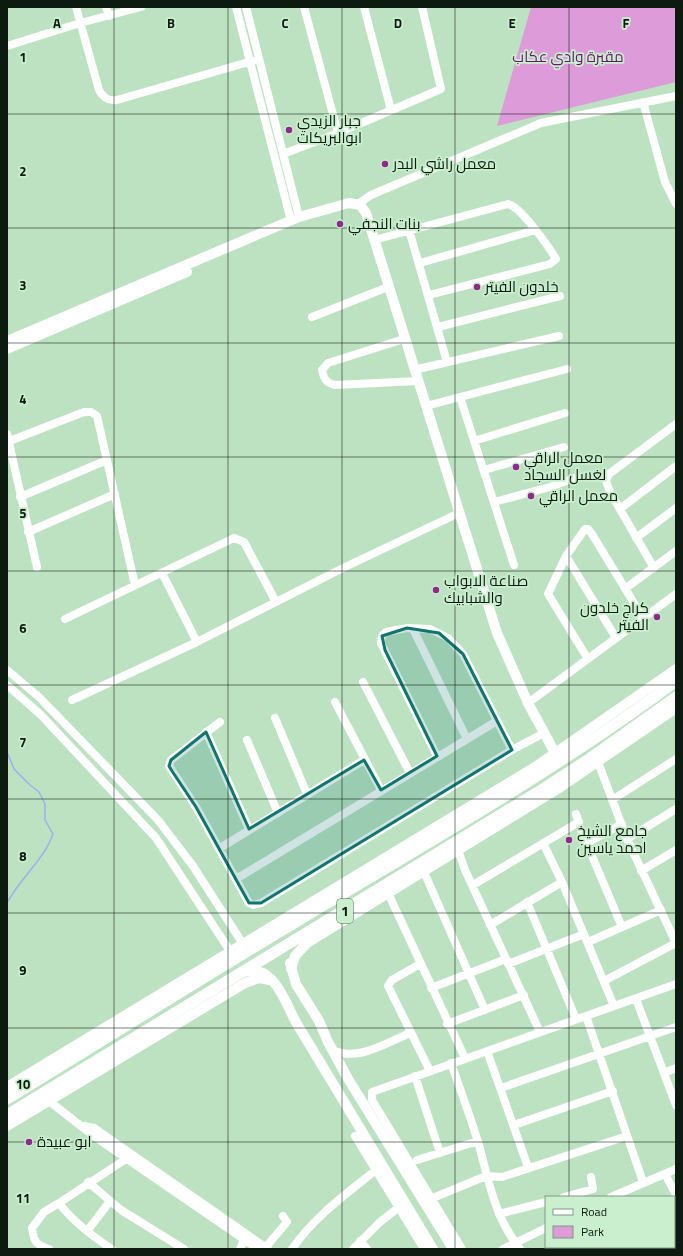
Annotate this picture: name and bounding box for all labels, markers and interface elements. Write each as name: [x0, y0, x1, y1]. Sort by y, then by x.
text: A: [53, 13, 61, 33]
text: B: [167, 13, 175, 33]
text: C: [281, 13, 289, 33]
text: D: [394, 13, 402, 33]
text: E: [508, 13, 516, 33]
text: F: [623, 13, 630, 33]
park label: مقبرة وادي عكاب: [512, 45, 624, 69]
text: 1: [19, 47, 27, 67]
place label: جبار الزيدي ابوالبريكات: [297, 109, 362, 149]
marker: جبار الزيدي ابوالبريكات: [284, 125, 294, 135]
place label: معمل راشي البدر: [392, 152, 496, 176]
marker: معمل راشي البدر: [380, 159, 390, 169]
text: 2: [19, 161, 27, 181]
place label: بنات النجفي: [348, 212, 420, 236]
marker: بنات النجفي: [335, 219, 345, 229]
text: 3: [19, 275, 27, 295]
place label: خلدون الفيتر: [484, 275, 559, 298]
marker: خلدون الفيتر: [472, 282, 482, 292]
text: 4: [19, 389, 27, 409]
place label: معمل الراقي لغسل السجاد: [524, 446, 606, 486]
marker: معمل الراقي لغسل السجاد: [511, 462, 521, 472]
place label: معمل الراقي: [539, 484, 618, 508]
marker: معمل الراقي: [526, 491, 536, 501]
text: 5: [19, 503, 27, 523]
place label: صناعة الابواب والشبابيك: [444, 569, 528, 609]
marker: صناعة الابواب والشبابيك: [431, 585, 441, 595]
place label: كراج خلدون الفيتر: [580, 596, 649, 636]
marker: كراج خلدون الفيتر: [652, 612, 662, 622]
text: 6: [19, 618, 27, 638]
text: 7: [19, 732, 27, 752]
place label: جامع الشيخ احمد ياسين: [577, 819, 647, 859]
marker: جامع الشيخ احمد ياسين: [564, 835, 574, 845]
text: 8: [19, 846, 27, 866]
road number: 1: [337, 899, 353, 923]
text: 9: [19, 960, 27, 980]
text: 10: [16, 1074, 30, 1094]
place label: ابو عبيدة: [37, 1130, 92, 1153]
marker: ابو عبيدة: [24, 1137, 34, 1147]
text: 11: [16, 1188, 30, 1208]
legend: [545, 1196, 675, 1248]
text: Road: [581, 1202, 607, 1221]
text: Park: [581, 1222, 604, 1241]

